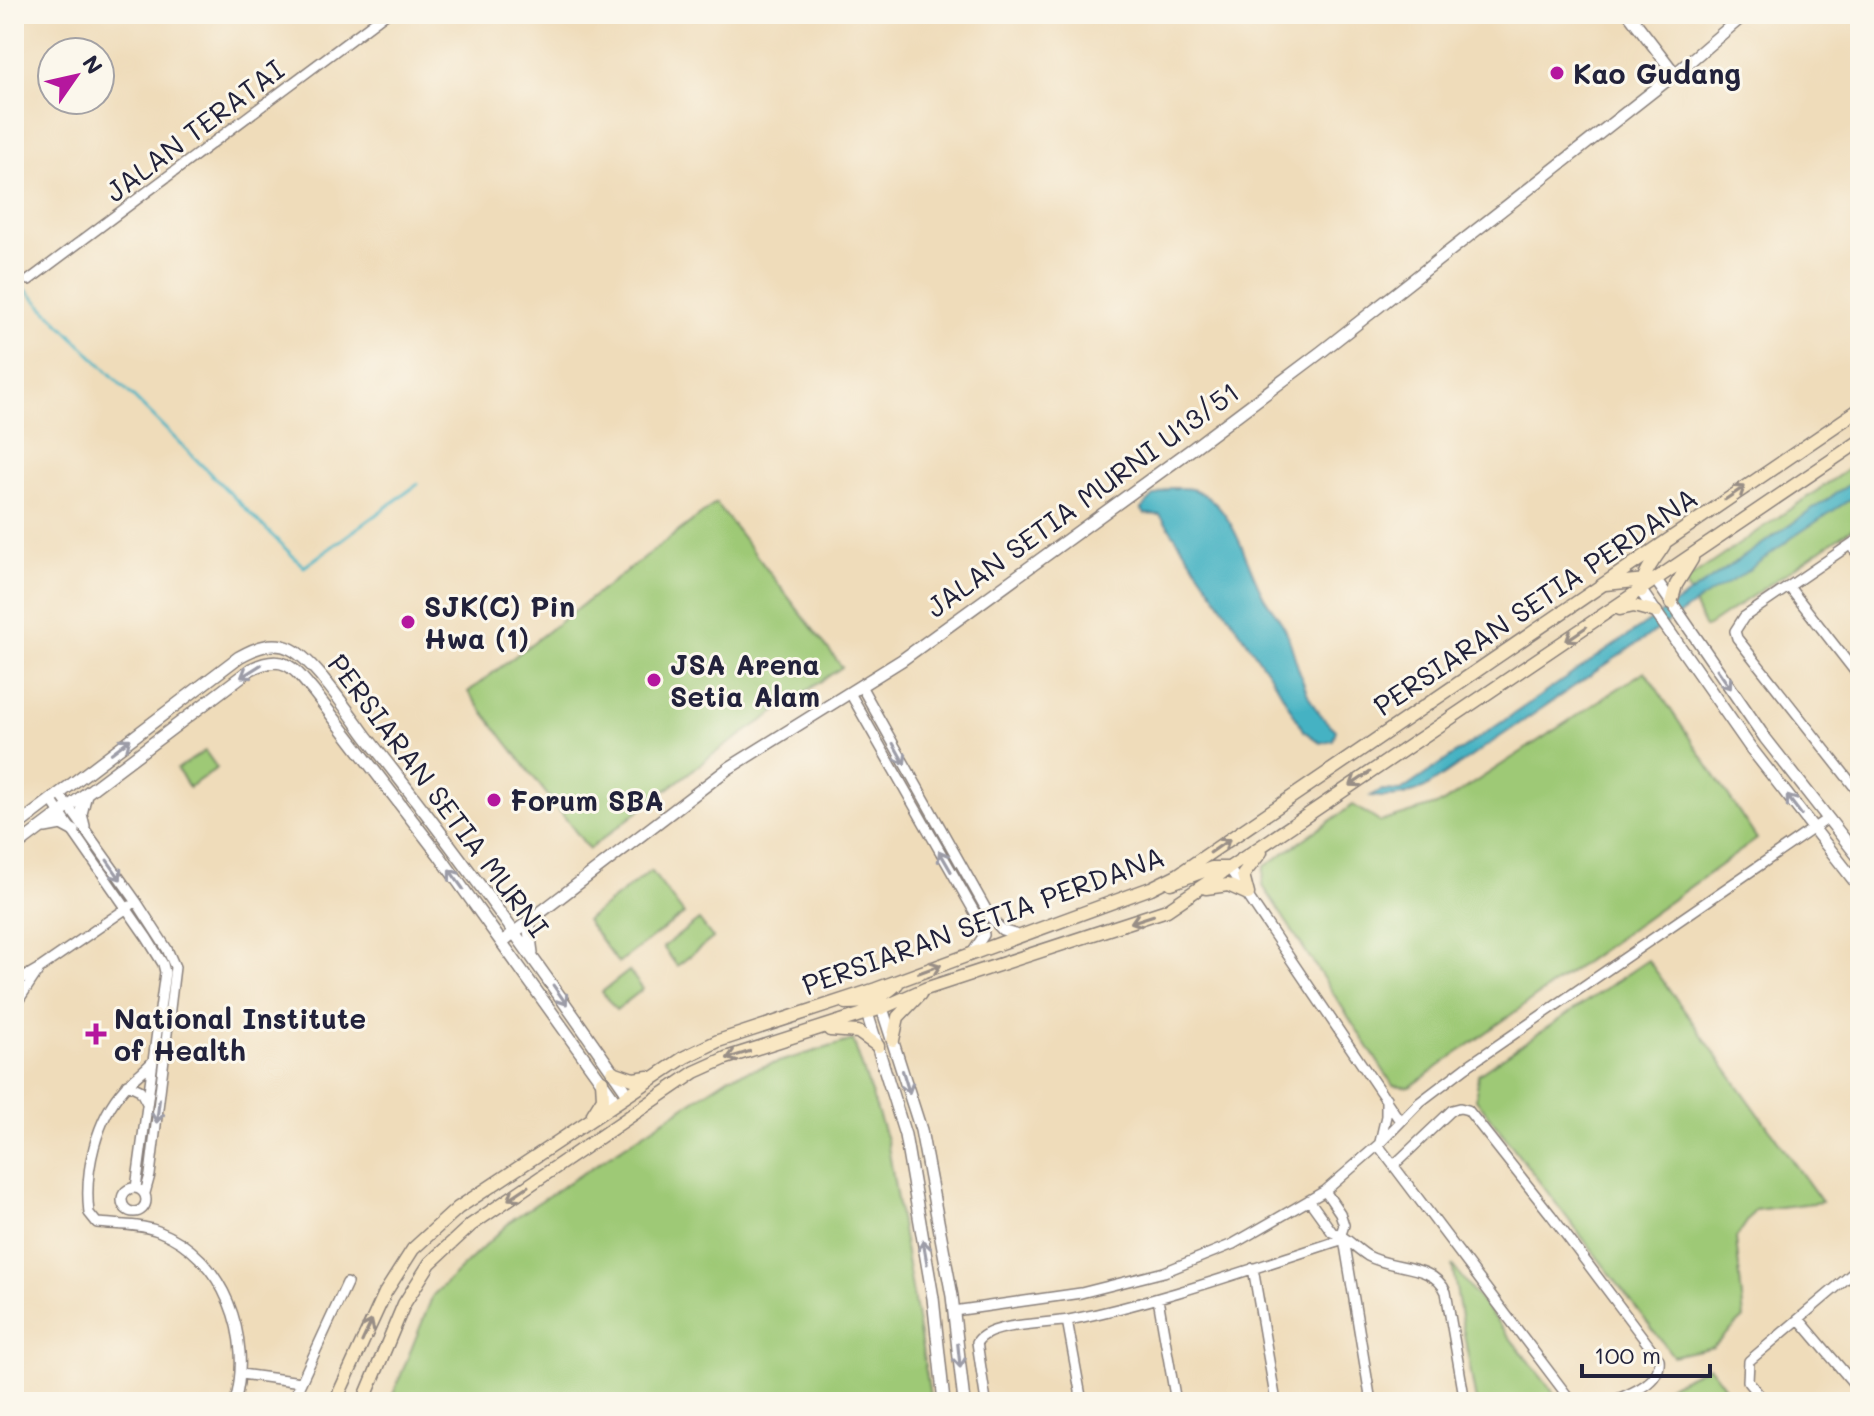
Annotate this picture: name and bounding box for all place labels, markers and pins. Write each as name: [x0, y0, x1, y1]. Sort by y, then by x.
place label: Kao Gudang: [1573, 55, 1741, 91]
marker: Kao Gudang: [1548, 64, 1566, 82]
place label: SJK(C) Pin Hwa (1): [424, 588, 575, 656]
marker: SJK(C) Pin Hwa (1): [399, 613, 417, 631]
place label: JSA Arena Setia Alam: [670, 646, 820, 714]
marker: JSA Arena Setia Alam: [645, 671, 663, 689]
place label: Forum SBA: [510, 782, 664, 818]
marker: Forum SBA: [485, 791, 503, 809]
place label: National Institute of Health: [114, 1000, 366, 1068]
marker: National Institute of Health: [85, 1023, 107, 1045]

